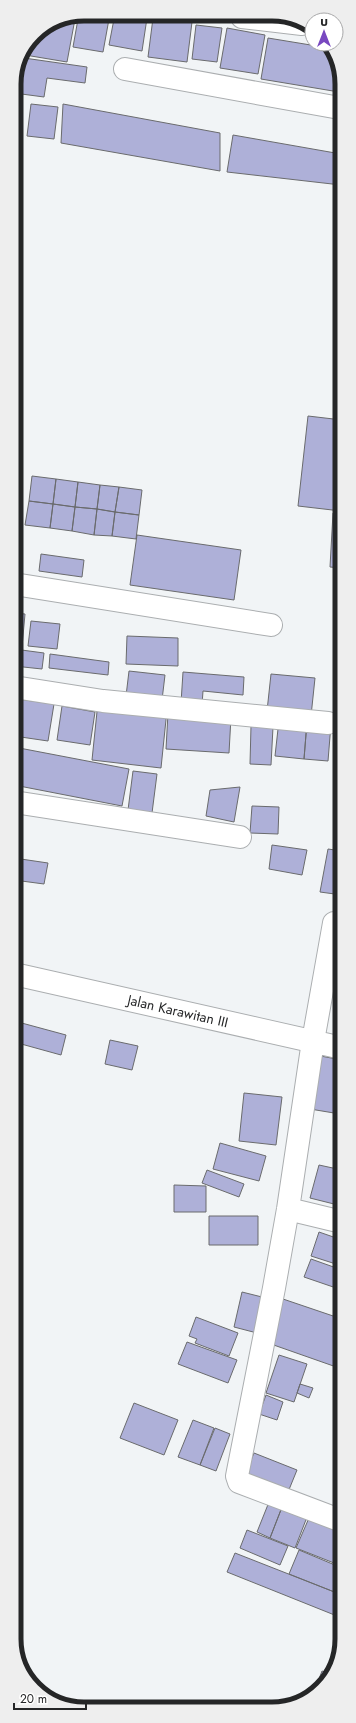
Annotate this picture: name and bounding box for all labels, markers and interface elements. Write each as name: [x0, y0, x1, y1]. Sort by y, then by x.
north arrow: [304, 12, 344, 52]
text: U: [320, 14, 328, 30]
street label: Jalan Karawitan III: [124, 989, 230, 1032]
scale bar: [14, 1685, 86, 1711]
text: 20 m: [20, 1690, 47, 1708]

